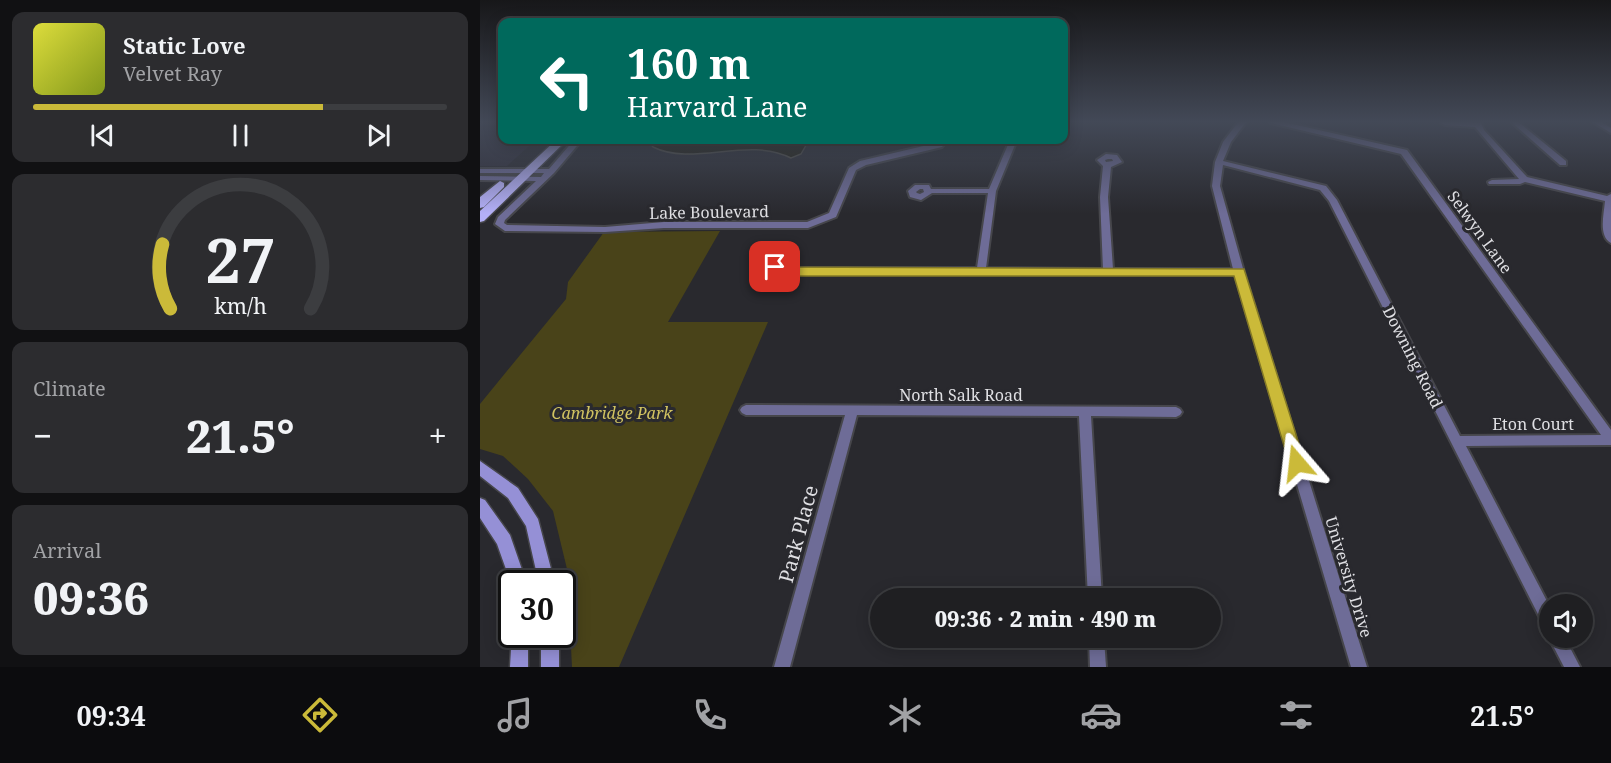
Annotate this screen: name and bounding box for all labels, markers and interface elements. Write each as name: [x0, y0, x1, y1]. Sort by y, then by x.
text: Static Love: [123, 30, 246, 60]
text: 160 m: [627, 34, 751, 91]
icon: left: [528, 42, 606, 120]
text: Velvet Ray: [123, 60, 222, 87]
text: Harvard Lane: [627, 88, 807, 125]
icon: previous: [86, 119, 119, 152]
icon: pause: [224, 119, 257, 152]
icon: next: [362, 119, 395, 152]
street label: Selwyn Lane: [1442, 186, 1518, 278]
street label: Lake Boulevard: [649, 200, 769, 224]
text: 27: [205, 217, 275, 302]
pin: [749, 241, 800, 292]
icon: arrive: [758, 250, 791, 283]
text: km/h: [214, 292, 267, 321]
street label: Downing Road: [1378, 302, 1448, 412]
text: Climate: [33, 375, 106, 402]
street label: North Salk Road: [899, 384, 1023, 406]
park label: Cambridge Park: [552, 402, 673, 424]
text: 21.5°: [186, 405, 295, 466]
text: −: [33, 413, 52, 458]
text: +: [429, 413, 447, 458]
street label: Eton Court: [1492, 413, 1574, 435]
position arrow: [1265, 431, 1329, 495]
street label: Park Place: [772, 482, 824, 586]
street label: University Drive: [1320, 514, 1378, 640]
text: Arrival: [33, 537, 101, 564]
text: 09:36: [33, 567, 149, 628]
speed limit sign: 30: [498, 570, 576, 648]
map controls: [1539, 594, 1593, 648]
button: sound: [1539, 594, 1593, 648]
text: 09:36 · 2 min · 490 m: [935, 603, 1156, 633]
icon: directions: [299, 694, 341, 736]
icon: music: [494, 694, 536, 736]
icon: phone: [689, 694, 731, 736]
icon: climate: [884, 694, 926, 736]
icon: car: [1080, 694, 1122, 736]
icon: filters: [1275, 694, 1317, 736]
text: 09:34: [77, 697, 146, 734]
text: 21.5°: [1470, 697, 1534, 734]

